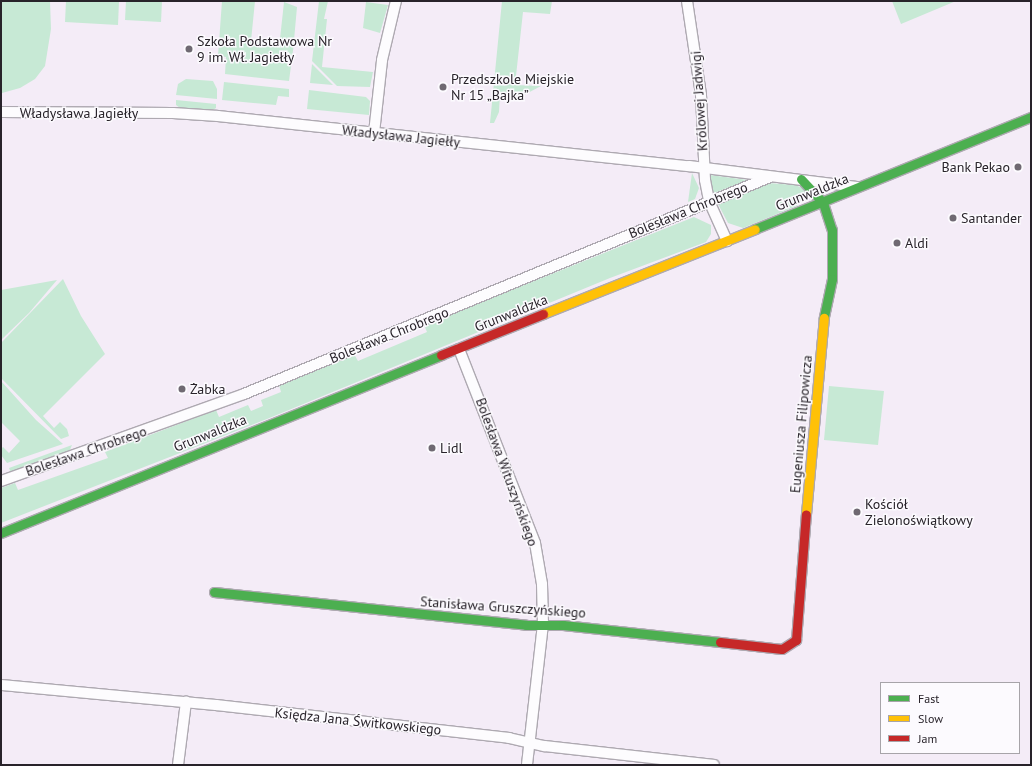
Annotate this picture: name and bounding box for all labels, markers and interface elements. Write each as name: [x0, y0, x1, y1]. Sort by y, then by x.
place label: Szkoła Podstawowa Nr 9 im. Wł. Jagiełły: [197, 33, 332, 66]
marker: Szkoła Podstawowa Nr 9 im. Wł. Jagiełły: [184, 44, 194, 54]
street label: Królowej Jadwigi: [687, 50, 711, 152]
place label: Przedszkole Miejskie Nr 15 „Bajka”: [451, 71, 574, 104]
marker: Przedszkole Miejskie Nr 15 „Bajka”: [438, 82, 448, 92]
street label: Władysława Jagiełły: [20, 105, 138, 121]
street label: Władysława Jagiełły: [341, 121, 461, 151]
place label: Bank Pekao: [941, 159, 1010, 175]
marker: Bank Pekao: [1013, 162, 1023, 172]
street label: Grunwaldzka: [773, 170, 851, 214]
street label: Bolesława Chrobrego: [626, 178, 750, 242]
place label: Santander: [961, 210, 1022, 226]
marker: Santander: [948, 213, 958, 223]
place label: Aldi: [905, 235, 929, 251]
marker: Aldi: [892, 238, 902, 248]
street label: Grunwaldzka: [472, 291, 550, 335]
street label: Bolesława Chrobrego: [327, 303, 451, 367]
street label: Eugeniusza Filipowicza: [787, 354, 815, 494]
place label: Żabka: [190, 381, 225, 397]
marker: Żabka: [177, 384, 187, 394]
street label: Bolesława Wituszyńskiego: [472, 395, 542, 549]
street label: Grunwaldzka: [171, 411, 249, 455]
street label: Bolesława Chrobrego: [23, 422, 149, 480]
place label: Lidl: [440, 440, 463, 456]
marker: Lidl: [427, 443, 437, 453]
place label: Kościół Zielonoświątkowy: [865, 496, 973, 528]
marker: Kościół Zielonoświątkowy: [852, 507, 862, 517]
street label: Stanisława Gruszczyńskiego: [420, 593, 586, 621]
legend: [880, 682, 1020, 754]
text: Fast: [918, 691, 939, 706]
street label: Księdza Jana Świtkowskiego: [274, 704, 442, 738]
text: Slow: [918, 711, 943, 726]
text: Jam: [918, 731, 937, 746]

